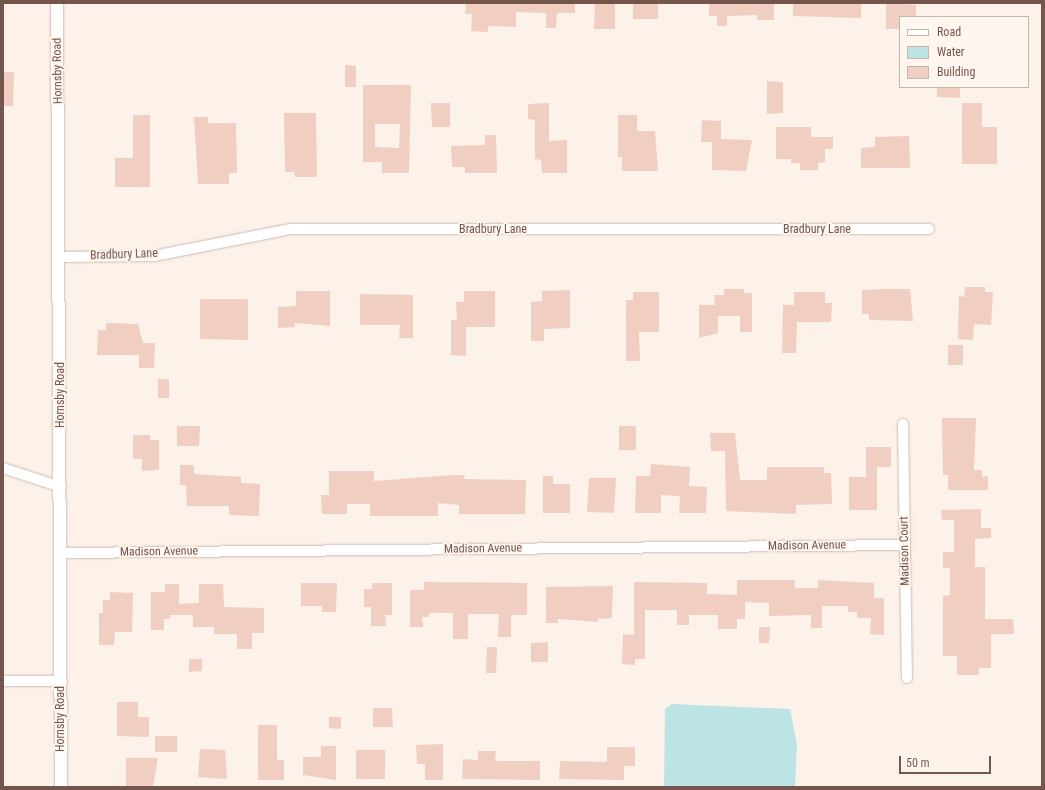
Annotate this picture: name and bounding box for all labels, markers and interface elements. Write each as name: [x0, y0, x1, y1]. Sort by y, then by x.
legend: [899, 16, 1029, 88]
text: Road: [937, 25, 961, 39]
street label: Hornsby Road: [50, 38, 66, 104]
text: Water: [937, 45, 965, 59]
text: Building: [937, 65, 975, 79]
street label: Bradbury Lane: [459, 223, 527, 237]
street label: Bradbury Lane: [783, 223, 851, 237]
street label: Bradbury Lane: [90, 247, 158, 263]
street label: Hornsby Road: [54, 362, 68, 428]
street label: Madison Court: [897, 516, 913, 586]
street label: Madison Avenue: [768, 538, 846, 554]
street label: Madison Avenue: [444, 541, 522, 557]
street label: Madison Avenue: [120, 544, 198, 560]
street label: Hornsby Road: [54, 686, 68, 752]
scale bar: [901, 748, 993, 774]
text: 50 m: [906, 756, 930, 770]

